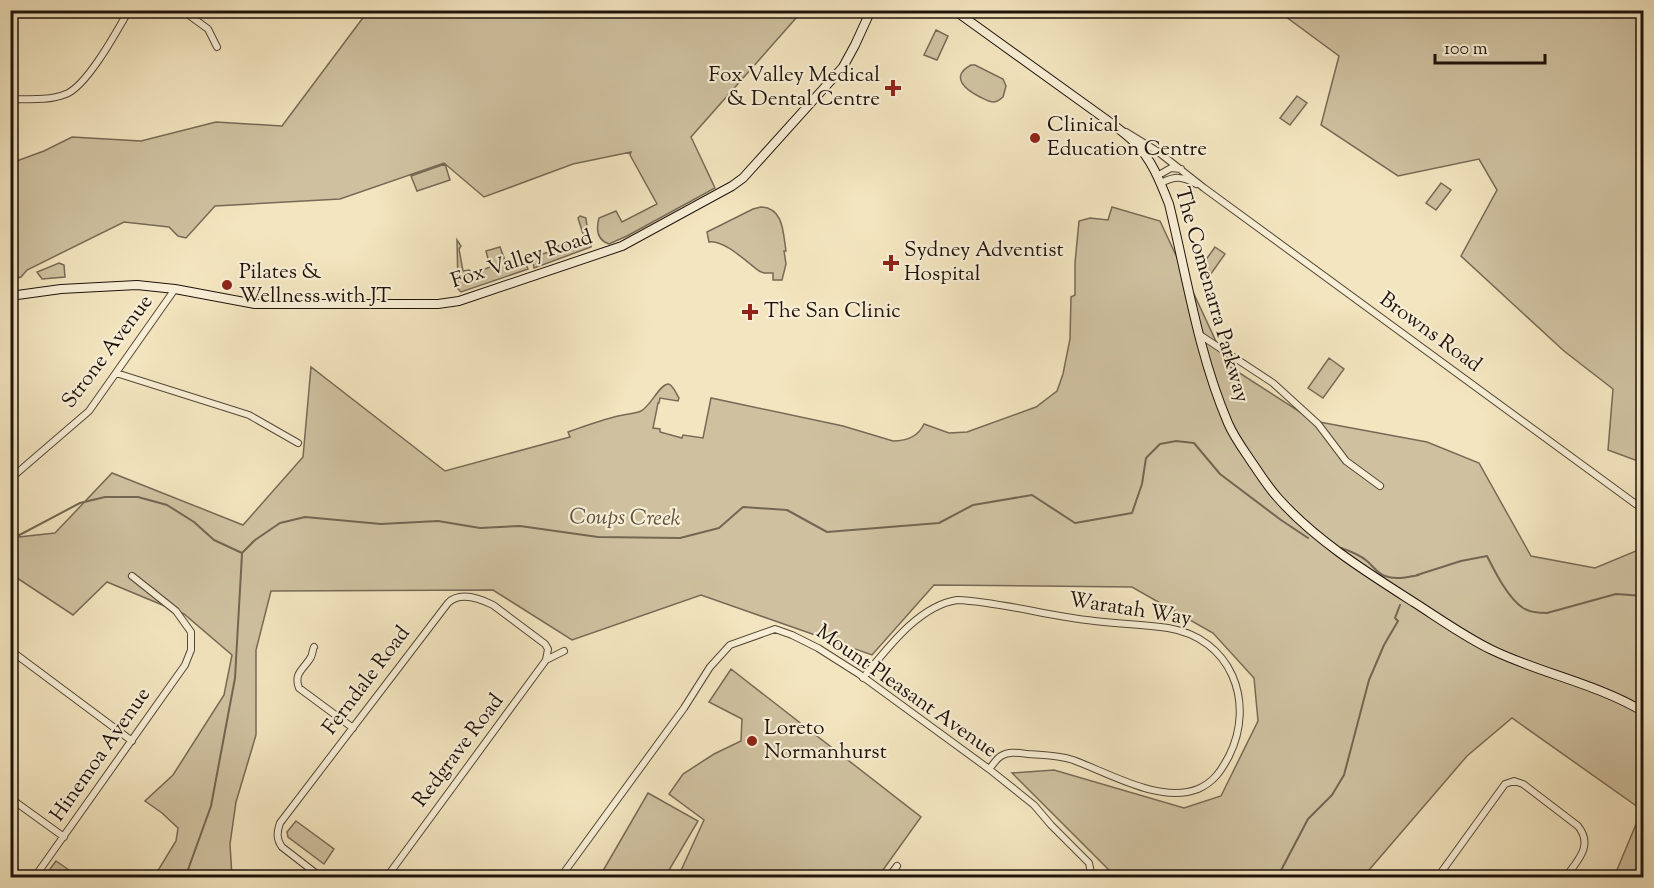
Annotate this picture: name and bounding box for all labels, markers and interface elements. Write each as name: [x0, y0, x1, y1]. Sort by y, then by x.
scale bar: [1435, 27, 1544, 65]
text: 100 m: [1444, 37, 1488, 63]
place label: Fox Valley Medical & Dental Centre: [709, 61, 880, 115]
marker: Fox Valley Medical & Dental Centre: [884, 79, 902, 97]
place label: Clinical Education Centre: [1047, 111, 1207, 165]
marker: Clinical Education Centre: [1028, 131, 1042, 145]
street label: The Comenarra Parkway: [1166, 184, 1256, 407]
street label: Fox Valley Road: [447, 223, 597, 297]
place label: Sydney Adventist Hospital: [904, 236, 1064, 290]
marker: Sydney Adventist Hospital: [882, 254, 900, 272]
place label: Pilates & Wellness with JT: [239, 258, 391, 312]
marker: Pilates & Wellness with JT: [220, 278, 234, 292]
street label: Browns Road: [1373, 286, 1487, 380]
street label: Strone Avenue: [55, 289, 161, 415]
place label: The San Clinic: [764, 297, 901, 327]
marker: The San Clinic: [741, 303, 759, 321]
water label: Coups Creek: [569, 502, 681, 536]
street label: Waratah Way: [1066, 585, 1194, 635]
street label: Mount Pleasant Avenue: [809, 618, 1003, 766]
street label: Ferndale Road: [316, 620, 418, 742]
street label: Hinemoa Avenue: [44, 682, 158, 828]
street label: Redgrave Road: [406, 688, 512, 814]
place label: Loreto Normanhurst: [764, 714, 887, 768]
marker: Loreto Normanhurst: [745, 734, 759, 748]

